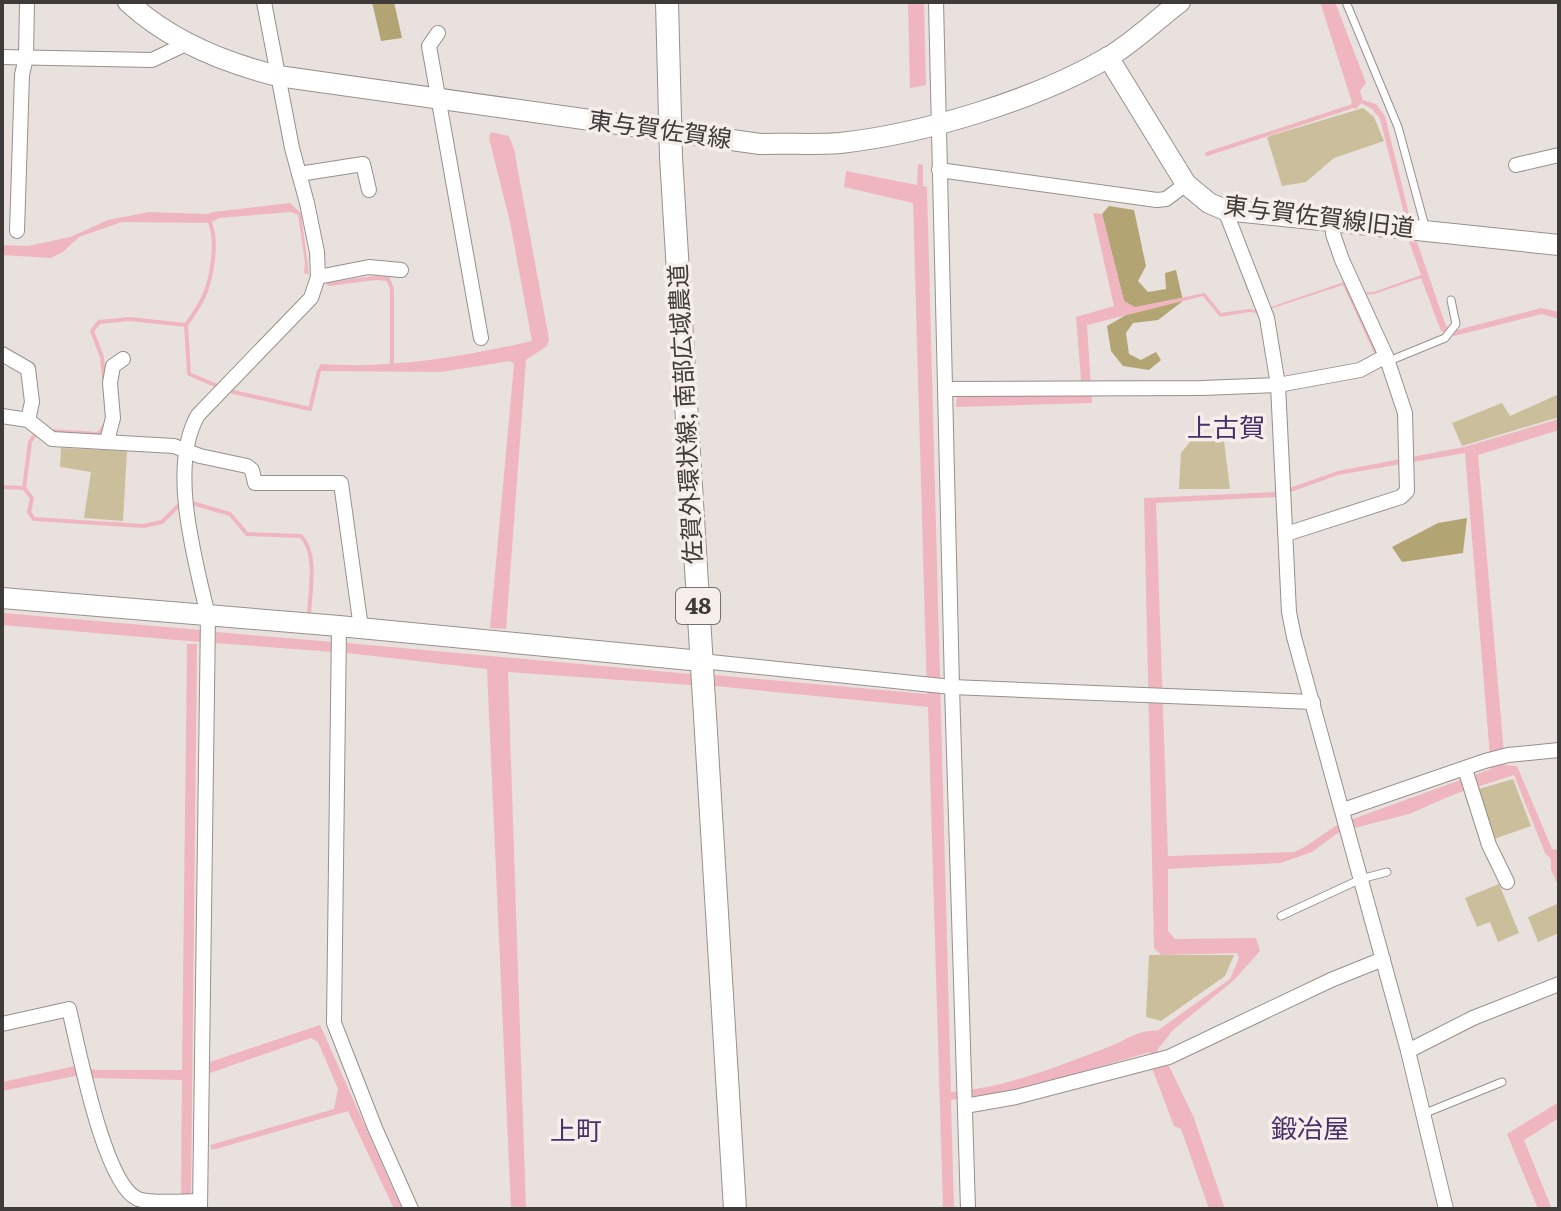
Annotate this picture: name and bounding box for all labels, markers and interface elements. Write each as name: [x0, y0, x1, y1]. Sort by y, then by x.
street label: 東与賀佐賀線: [587, 100, 734, 155]
street label: 東与賀佐賀線旧道: [1222, 185, 1417, 244]
street label: 佐賀外環状線; 南部広域農道: [658, 263, 709, 565]
district label: 上古賀: [1187, 406, 1265, 445]
road number: 48: [676, 588, 720, 624]
district label: 鍛冶屋: [1271, 1107, 1349, 1146]
district label: 上町: [550, 1109, 602, 1148]

